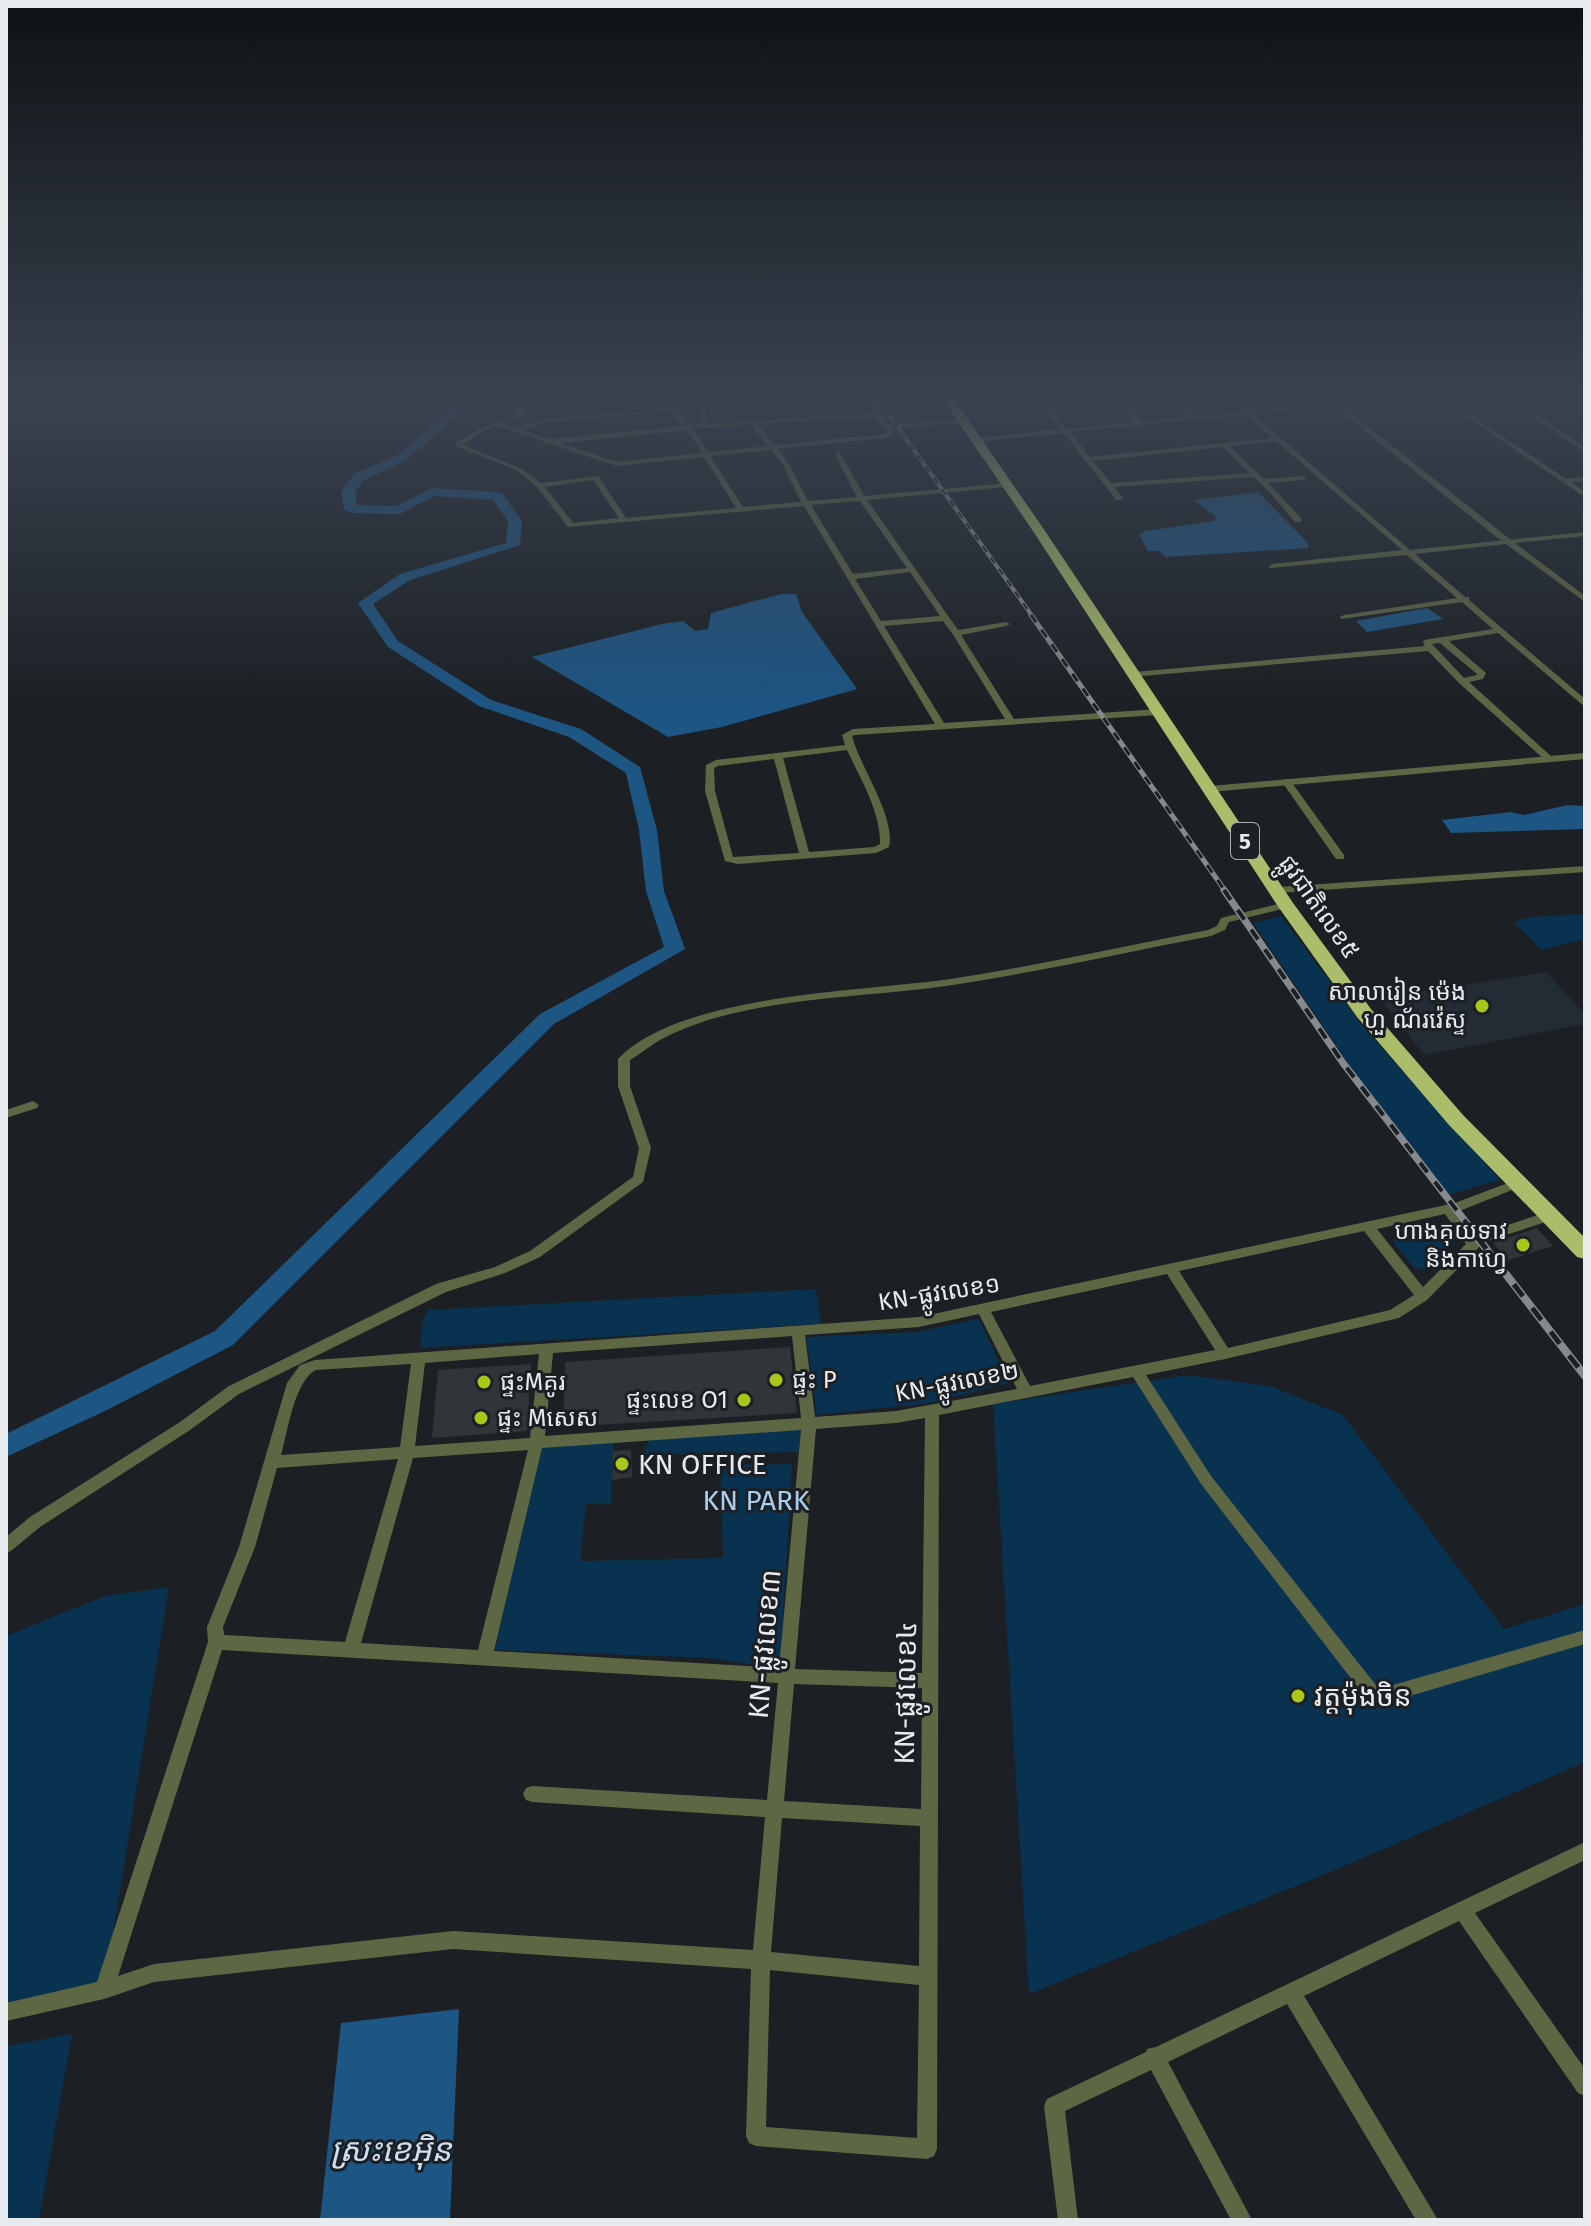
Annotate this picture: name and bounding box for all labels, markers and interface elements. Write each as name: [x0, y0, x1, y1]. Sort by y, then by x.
road number: 5: [1231, 823, 1259, 859]
street label: ផ្លូវជាតិលេខ៥: [1266, 850, 1365, 969]
place label: សាលារៀន ម៉េង ហួ ណ័រវ៉េស្ទ: [1328, 976, 1466, 1035]
marker: សាលារៀន ម៉េង ហួ ណ័រវ៉េស្ទ: [1473, 997, 1491, 1015]
place label: ហាងគុយទាវ និងកាហ្វេ: [1395, 1217, 1507, 1274]
marker: ហាងគុយទាវ និងកាហ្វេ: [1514, 1236, 1532, 1254]
street label: KN-ផ្លូវលេខ១: [876, 1270, 1003, 1324]
street label: KN-ផ្លូវលេខ២: [893, 1356, 1023, 1416]
place label: ផ្ទះ P: [792, 1366, 837, 1395]
place label: ផ្ទះMគូរ: [500, 1368, 565, 1398]
marker: ផ្ទះ P: [767, 1371, 785, 1389]
marker: ផ្ទះMគូរ: [475, 1373, 493, 1391]
place label: ផ្ទះលេខ O1: [626, 1386, 728, 1415]
marker: ផ្ទះលេខ O1: [735, 1391, 753, 1409]
place label: ផ្ទះ Mសេស: [497, 1404, 598, 1433]
marker: ផ្ទះ Mសេស: [472, 1409, 490, 1427]
place label: KN OFFICE: [638, 1448, 767, 1481]
marker: KN OFFICE: [613, 1455, 631, 1473]
park label: KN PARK: [702, 1484, 810, 1517]
street label: KN-ផ្លូវលេខ៣: [742, 1568, 796, 1721]
street label: KN-ផ្លូវលេខ៤: [888, 1621, 932, 1765]
place label: វត្តម៉ុងចិន: [1314, 1680, 1411, 1715]
marker: វត្តម៉ុងចិន: [1289, 1687, 1307, 1705]
water label: ស្រះខេអ៊ិន: [330, 2131, 453, 2170]

